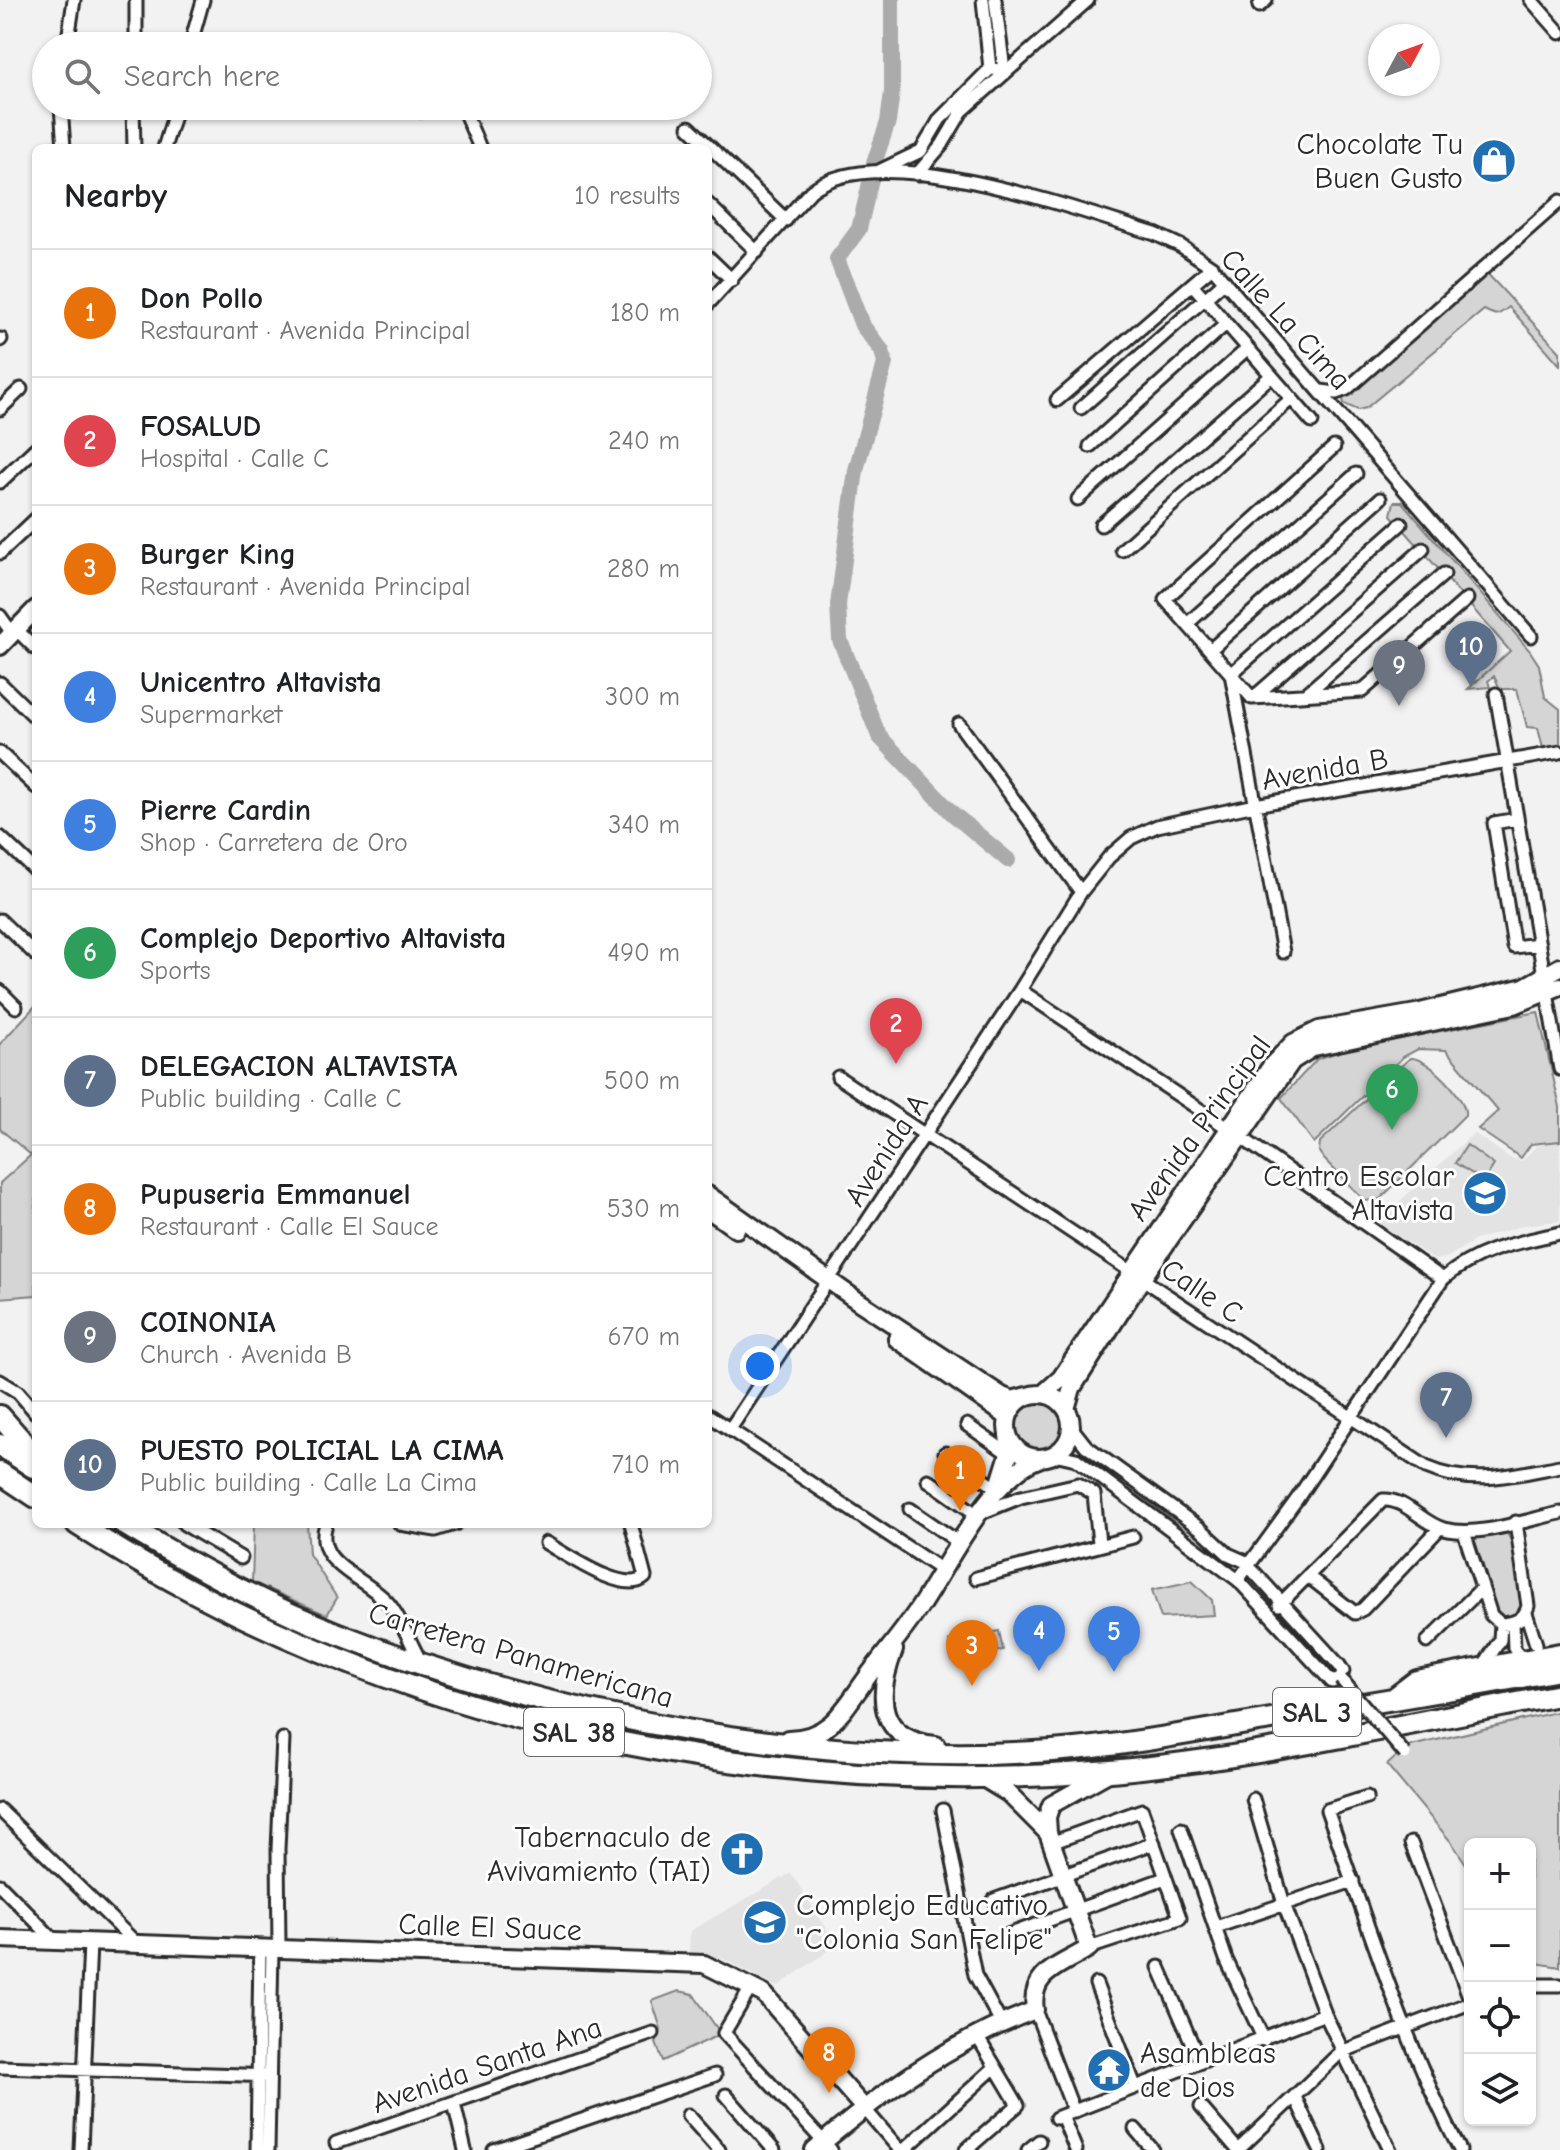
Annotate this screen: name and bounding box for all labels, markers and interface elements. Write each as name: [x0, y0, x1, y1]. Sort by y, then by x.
north arrow: [1368, 24, 1440, 96]
search box: [32, 32, 712, 120]
icon: search: [60, 54, 104, 98]
text: Search here: [124, 59, 280, 94]
place label: Chocolate Tu Buen Gusto: [1297, 127, 1463, 196]
shop icon: Chocolate Tu Buen Gusto: [1470, 137, 1518, 185]
text: Nearby: [64, 176, 167, 216]
text: 10 results: [574, 181, 680, 211]
street label: Calle La Cima: [1213, 242, 1358, 397]
text: Don Pollo: [140, 281, 263, 316]
text: 1: [85, 298, 95, 328]
text: 180 m: [610, 298, 680, 328]
text: Restaurant · Avenida Principal: [140, 316, 471, 346]
text: FOSALUD: [140, 409, 261, 444]
text: 2: [84, 426, 96, 456]
text: 240 m: [608, 426, 680, 456]
text: Hospital · Calle C: [140, 444, 329, 474]
text: Burger King: [140, 537, 296, 572]
text: 3: [84, 554, 96, 584]
text: 280 m: [607, 554, 680, 584]
text: Restaurant · Avenida Principal: [140, 572, 471, 602]
pin: 10: [1445, 621, 1497, 687]
pin: 9: [1373, 640, 1425, 706]
text: Unicentro Altavista: [140, 665, 382, 700]
text: 4: [84, 682, 96, 712]
text: 300 m: [605, 682, 680, 712]
text: Supermarket: [140, 700, 283, 730]
street label: Avenida B: [1259, 741, 1391, 798]
text: Pierre Cardin: [140, 793, 311, 828]
text: 5: [83, 810, 97, 840]
text: 340 m: [608, 810, 680, 840]
text: Shop · Carretera de Oro: [140, 828, 408, 858]
text: Complejo Deportivo Altavista: [140, 921, 506, 956]
text: 6: [83, 938, 97, 968]
text: 490 m: [608, 938, 680, 968]
text: Sports: [140, 956, 211, 986]
pin: 2: [870, 998, 922, 1064]
street label: Avenida Principal: [1120, 1029, 1278, 1228]
text: DELEGACION ALTAVISTA: [140, 1049, 457, 1084]
pin: 6: [1366, 1064, 1418, 1130]
text: 7: [84, 1066, 96, 1096]
text: 500 m: [604, 1066, 680, 1096]
text: Public building · Calle C: [140, 1084, 402, 1114]
street label: Avenida A: [837, 1088, 936, 1213]
place label: Centro Escolar Altavista: [1263, 1159, 1454, 1228]
school or university icon: Centro Escolar Altavista: [1461, 1169, 1509, 1217]
text: Pupuseria Emmanuel: [140, 1177, 411, 1212]
text: 8: [83, 1194, 97, 1224]
text: 530 m: [607, 1194, 680, 1224]
text: Restaurant · Calle El Sauce: [140, 1212, 439, 1242]
street label: Calle C: [1154, 1252, 1249, 1331]
text: COINONIA: [140, 1305, 276, 1340]
text: 9: [83, 1322, 97, 1352]
text: 670 m: [608, 1322, 680, 1352]
text: Church · Avenida B: [140, 1340, 352, 1370]
your location: [740, 1346, 780, 1386]
pin: 7: [1420, 1372, 1472, 1438]
text: PUESTO POLICIAL LA CIMA: [140, 1433, 503, 1468]
pin: 1: [934, 1445, 986, 1511]
text: 10: [77, 1450, 103, 1480]
text: 710 m: [611, 1450, 680, 1480]
text: Public building · Calle La Cima: [140, 1468, 477, 1498]
street label: Carretera Panamericana: [364, 1595, 677, 1716]
pin: 4: [1013, 1605, 1065, 1671]
pin: 5: [1088, 1606, 1140, 1672]
pin: 3: [946, 1620, 998, 1686]
road number: SAL 3: [1273, 1688, 1361, 1736]
road number: SAL 38: [524, 1708, 624, 1756]
place label: Tabernaculo de Avivamiento (TAI): [487, 1820, 711, 1889]
church icon: Tabernaculo de Avivamiento (TAI): [718, 1830, 766, 1878]
map controls: [1464, 1838, 1536, 2126]
button: +: [1464, 1838, 1536, 1910]
place label: Complejo Educativo "Colonia San Felipe": [796, 1888, 1052, 1957]
school or university icon: Complejo Educativo "Colonia San Felipe": [741, 1898, 789, 1946]
street label: Calle El Sauce: [398, 1907, 582, 1948]
button: −: [1464, 1910, 1536, 1982]
button: locate: [1464, 1982, 1536, 2054]
street label: Avenida Santa Ana: [368, 2010, 607, 2121]
pin: 8: [803, 2027, 855, 2093]
place label: Asambleas de Dios: [1140, 2036, 1276, 2105]
temple icon: Asambleas de Dios: [1085, 2046, 1133, 2094]
button: layers: [1464, 2054, 1536, 2126]

